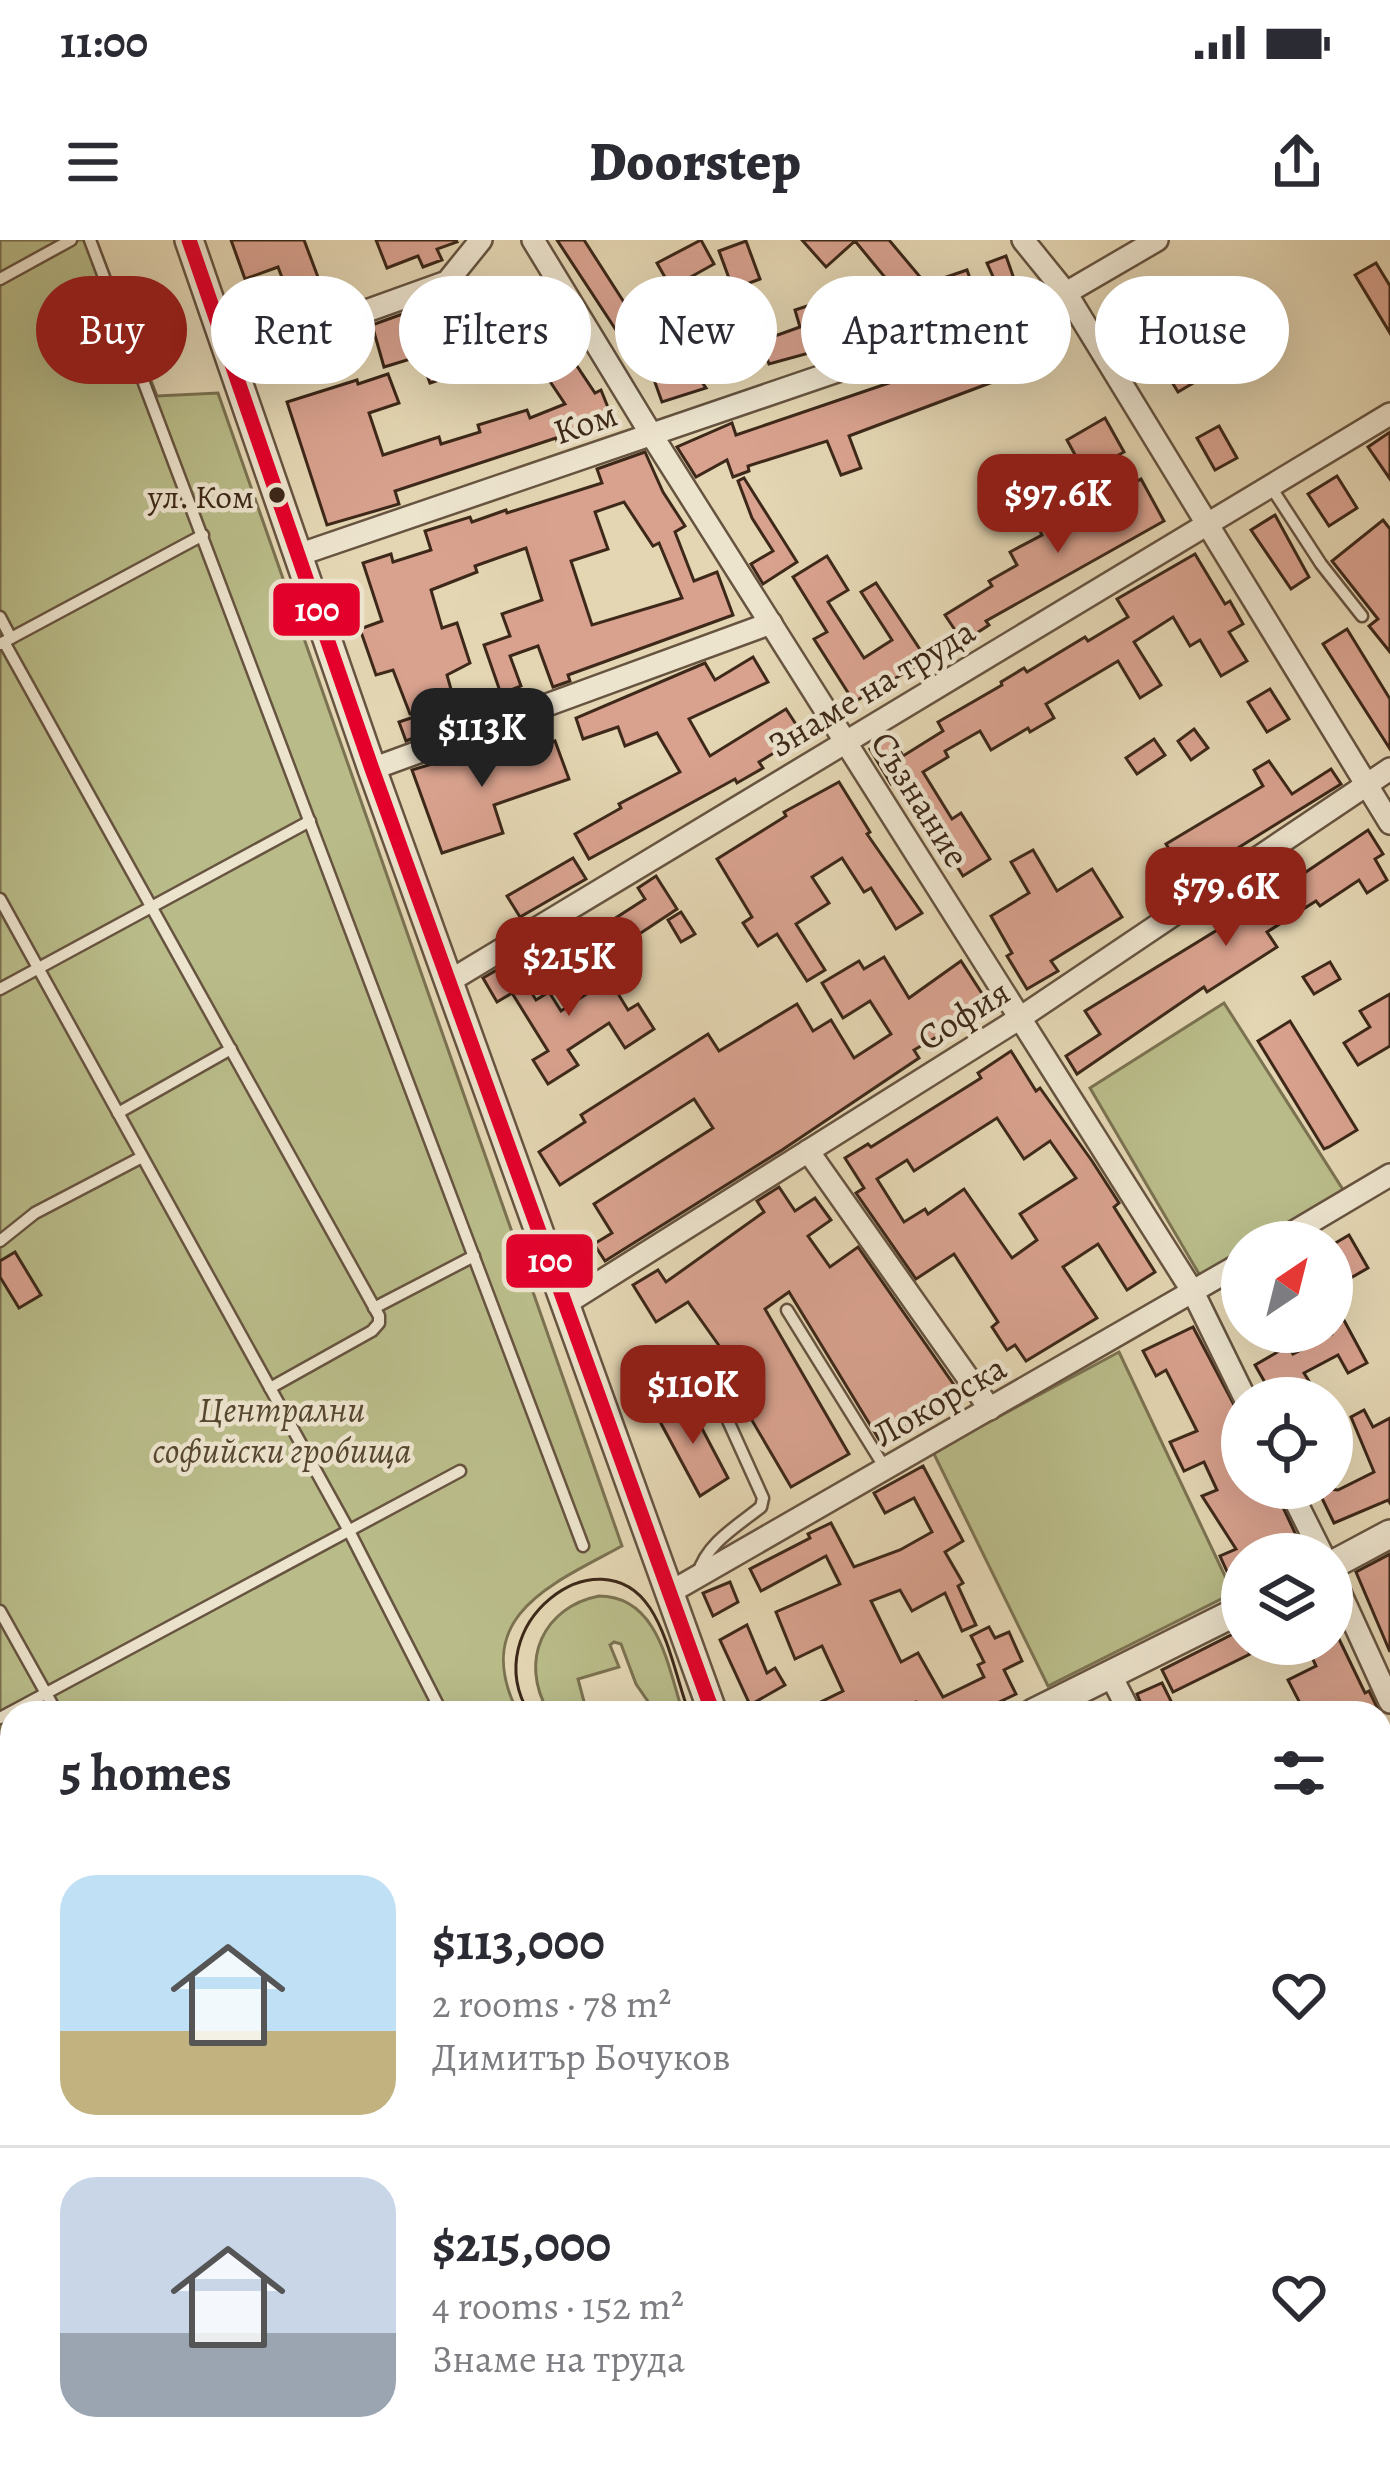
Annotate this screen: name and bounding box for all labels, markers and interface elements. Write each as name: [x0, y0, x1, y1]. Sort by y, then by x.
text: 11:00: [60, 11, 148, 73]
text: Doorstep: [589, 125, 801, 199]
icon: menu: [60, 129, 126, 195]
icon: share: [1264, 129, 1330, 195]
chip: Buy: [36, 276, 187, 384]
chip: Rent: [211, 276, 375, 384]
chip: Filters: [399, 276, 591, 384]
chip: New: [615, 276, 777, 384]
chip: Apartment: [801, 276, 1071, 384]
chip: House: [1095, 276, 1289, 384]
street label: Ком: [547, 389, 624, 456]
pin: $97.6K: [960, 454, 1156, 556]
text: $97.6K: [1004, 466, 1112, 519]
place label: ул. Ком: [147, 474, 254, 519]
marker: ул. Ком: [266, 484, 288, 506]
line badge: 100: [271, 581, 362, 638]
text: 100: [294, 587, 340, 632]
street label: Знаме на труда: [759, 606, 984, 769]
pin: $113K: [398, 688, 566, 790]
text: $113K: [438, 700, 526, 753]
street label: Съзнание: [860, 722, 982, 877]
pin: $79.6K: [1128, 847, 1324, 949]
text: $79.6K: [1172, 859, 1280, 912]
pin: $215K: [485, 917, 653, 1019]
text: $215K: [522, 929, 616, 982]
street label: София: [908, 967, 1019, 1062]
north arrow: [1221, 1221, 1353, 1353]
map controls: [1221, 1221, 1353, 1665]
line badge: 100: [504, 1232, 595, 1290]
text: 100: [527, 1238, 573, 1283]
street label: Локорска: [864, 1342, 1015, 1458]
pin: $110K: [609, 1345, 777, 1447]
text: $110K: [647, 1357, 739, 1410]
button: locate: [1221, 1377, 1353, 1509]
park label: Централни софийски гробища: [153, 1385, 411, 1475]
button: layers: [1221, 1533, 1353, 1665]
text: 5 homes: [60, 1738, 232, 1808]
icon: filters: [1266, 1740, 1332, 1806]
text: $113,000: [432, 1907, 605, 1977]
icon: home: [156, 1923, 300, 2067]
icon: heart: [1266, 1962, 1332, 2028]
text: 2 rooms · 78 m²: [432, 1977, 671, 2030]
text: Димитър Бочуков: [432, 2030, 731, 2083]
text: $215,000: [432, 2209, 611, 2279]
icon: home: [156, 2225, 300, 2369]
icon: heart: [1266, 2264, 1332, 2330]
text: 4 rooms · 152 m²: [432, 2279, 684, 2332]
text: Знаме на труда: [432, 2332, 685, 2385]

